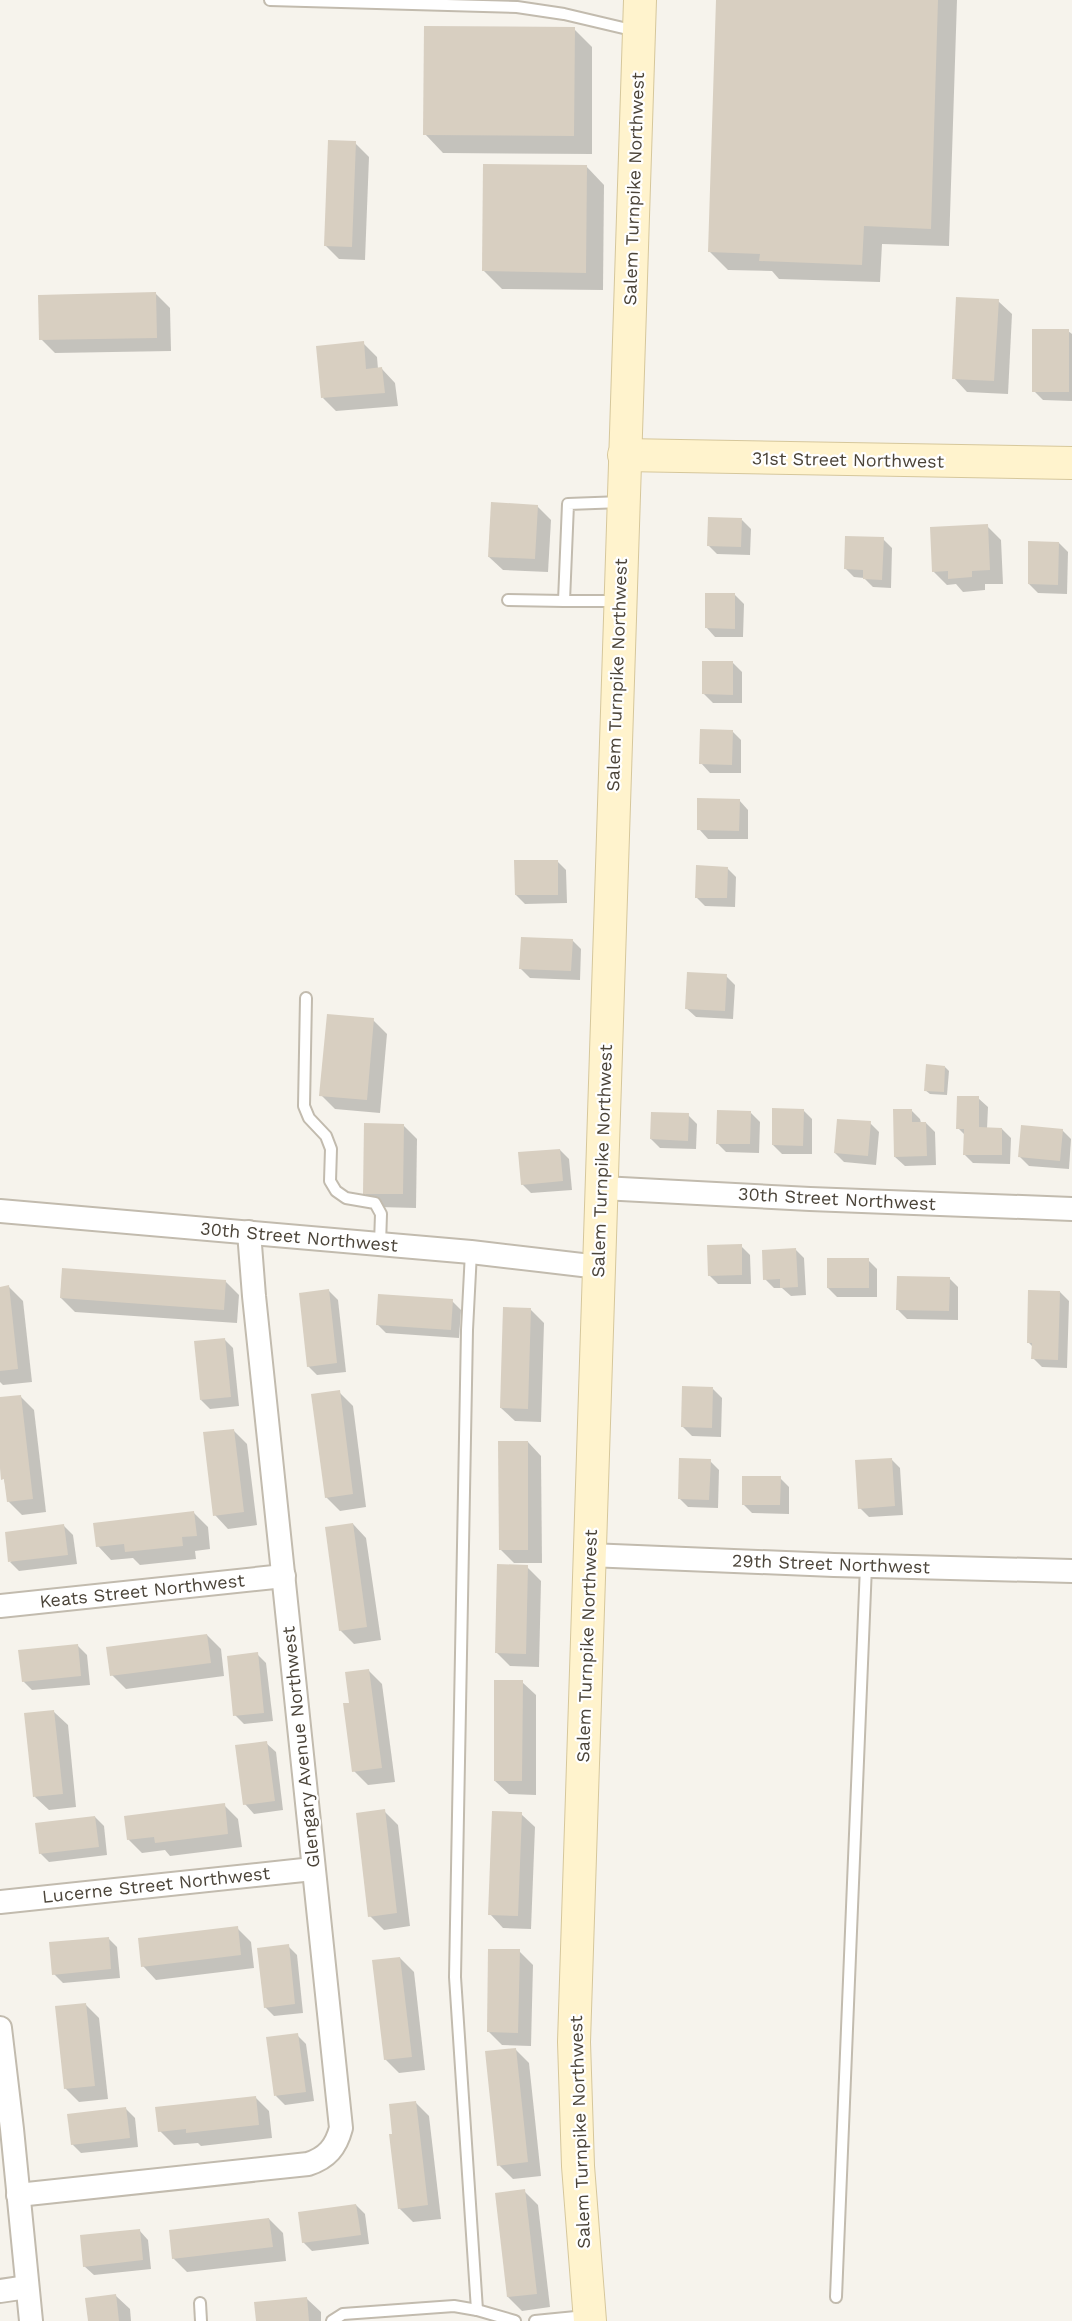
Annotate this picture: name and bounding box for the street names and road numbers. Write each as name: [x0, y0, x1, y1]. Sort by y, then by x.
street label: Salem Turnpike Northwest: [619, 72, 648, 306]
street label: 31st Street Northwest: [752, 447, 945, 472]
street label: Salem Turnpike Northwest: [602, 558, 631, 792]
street label: Salem Turnpike Northwest: [587, 1044, 616, 1278]
street label: 30th Street Northwest: [738, 1183, 937, 1214]
street label: 30th Street Northwest: [199, 1217, 399, 1256]
street label: Salem Turnpike Northwest: [572, 1529, 601, 1763]
street label: 29th Street Northwest: [732, 1550, 931, 1577]
street label: Keats Street Northwest: [38, 1569, 246, 1612]
street label: Glengary Avenue Northwest: [277, 1625, 324, 1869]
street label: Lucerne Street Northwest: [41, 1862, 271, 1907]
street label: Salem Turnpike Northwest: [565, 2015, 594, 2249]

